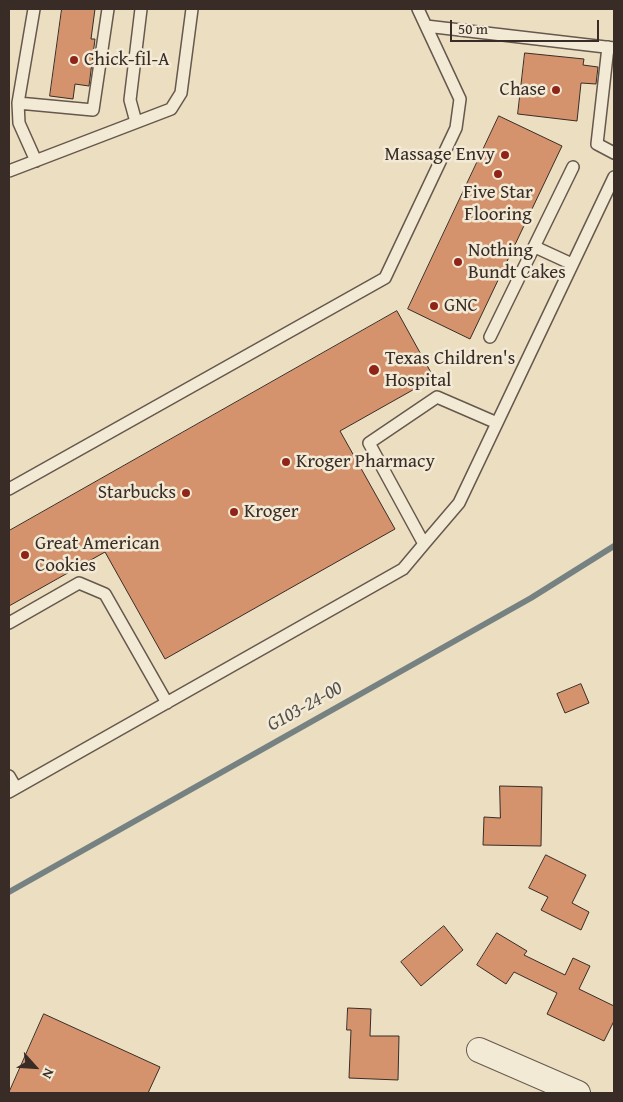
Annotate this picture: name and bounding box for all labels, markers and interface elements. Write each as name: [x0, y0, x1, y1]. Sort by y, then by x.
scale bar: [453, 10, 602, 42]
text: 50 m: [458, 18, 488, 39]
place label: Chick-fil-A: [84, 49, 169, 71]
marker: Chick-fil-A: [68, 54, 80, 66]
place label: Chase: [500, 79, 546, 101]
marker: Chase: [550, 84, 562, 96]
place label: Massage Envy: [385, 144, 495, 166]
marker: Massage Envy: [499, 149, 511, 161]
marker: Five Star Flooring: [492, 168, 504, 180]
place label: Five Star Flooring: [463, 182, 533, 226]
place label: Nothing Bundt Cakes: [468, 240, 566, 284]
marker: Nothing Bundt Cakes: [452, 256, 464, 268]
place label: GNC: [444, 295, 478, 317]
marker: GNC: [428, 300, 440, 312]
place label: Texas Children's Hospital: [385, 348, 515, 392]
marker: Texas Children's Hospital: [367, 363, 381, 377]
place label: Kroger Pharmacy: [296, 451, 435, 473]
marker: Kroger Pharmacy: [280, 456, 292, 468]
place label: Starbucks: [98, 482, 176, 504]
marker: Starbucks: [180, 487, 192, 499]
place label: Kroger: [244, 501, 299, 523]
marker: Kroger: [228, 506, 240, 518]
place label: Great American Cookies: [35, 533, 160, 577]
marker: Great American Cookies: [19, 549, 31, 561]
water label: G103-24-00: [263, 677, 347, 737]
north arrow: [10, 1042, 60, 1092]
text: N: [37, 1065, 60, 1082]

